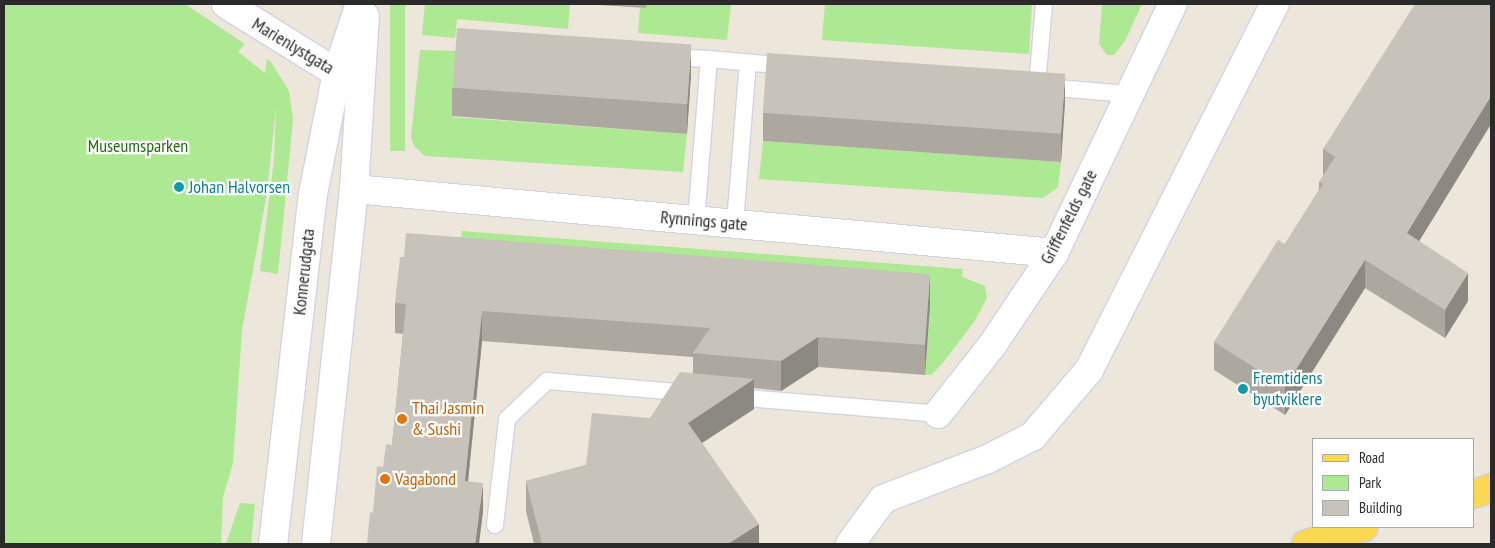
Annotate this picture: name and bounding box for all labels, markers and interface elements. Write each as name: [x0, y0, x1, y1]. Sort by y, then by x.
street label: Marienlystgata: [248, 13, 338, 79]
park label: Museumsparken: [88, 135, 188, 157]
street label: Griffenfelds gate: [1036, 166, 1102, 268]
place label: Johan Halvorsen: [189, 176, 290, 198]
marker: Johan Halvorsen: [173, 181, 185, 193]
street label: Rynnings gate: [659, 206, 749, 236]
street label: Konnerudgata: [289, 228, 319, 316]
place label: Fremtidens byutviklere: [1253, 368, 1323, 410]
marker: Fremtidens byutviklere: [1237, 383, 1249, 395]
place label: Thai Jasmin & Sushi: [412, 398, 484, 440]
marker: Thai Jasmin & Sushi: [396, 413, 408, 425]
legend: [1312, 438, 1475, 528]
text: Road: [1359, 448, 1385, 467]
place label: Vagabond: [395, 468, 456, 490]
marker: Vagabond: [379, 473, 391, 485]
text: Park: [1359, 473, 1381, 492]
text: Building: [1359, 498, 1402, 517]

